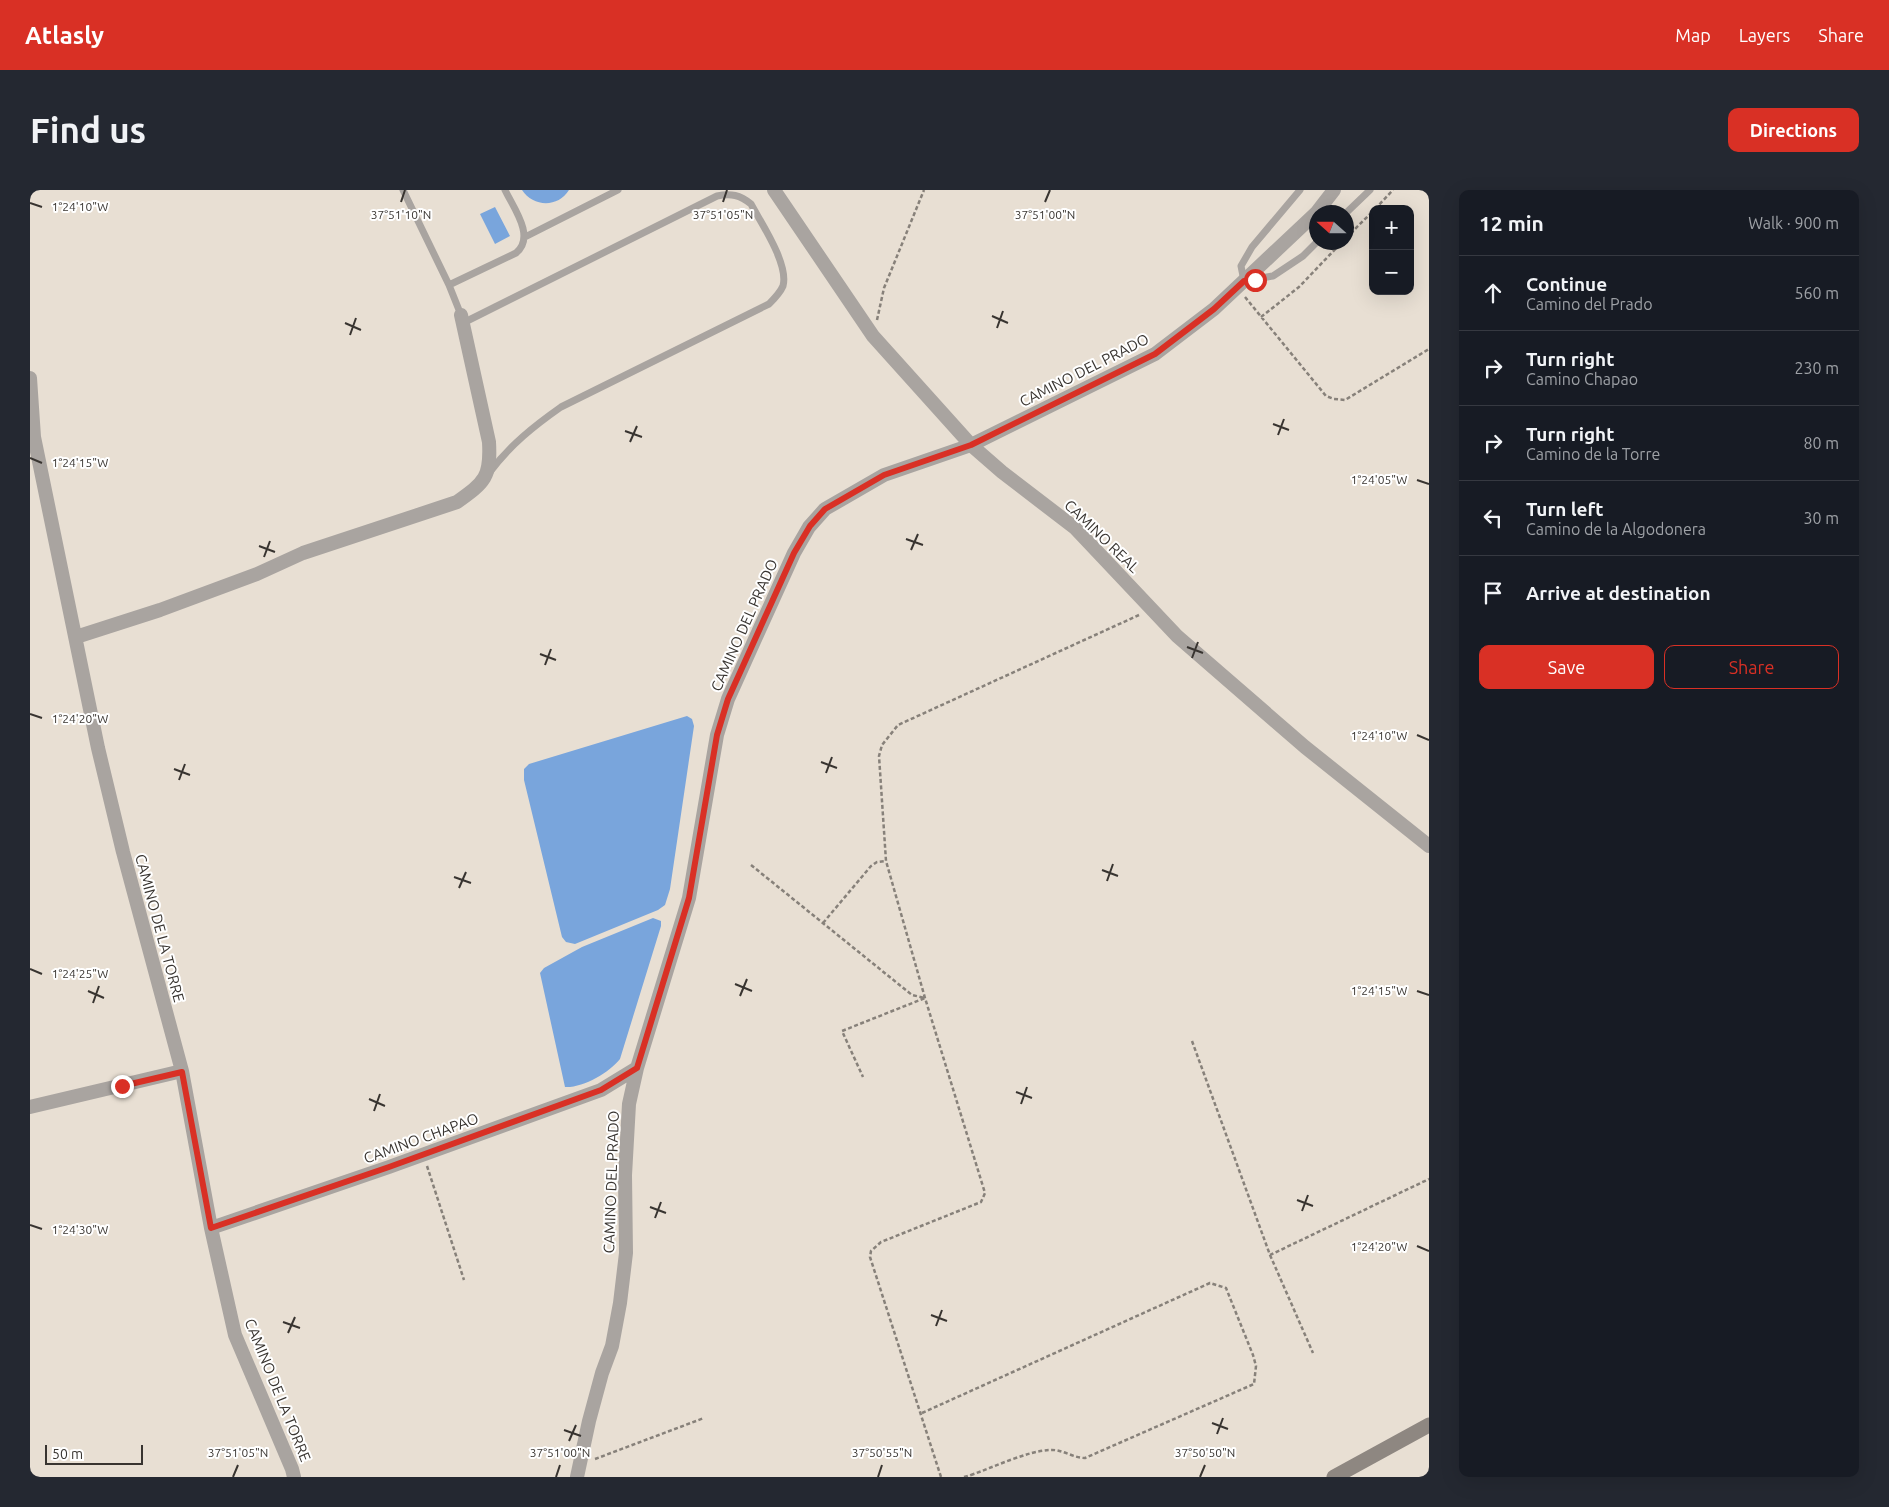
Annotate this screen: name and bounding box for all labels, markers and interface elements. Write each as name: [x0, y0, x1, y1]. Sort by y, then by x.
text: Atlasly: [25, 22, 104, 49]
text: Map: [1675, 25, 1711, 45]
text: Layers: [1739, 25, 1790, 45]
text: Share: [1818, 25, 1864, 45]
button: Directions: [1728, 108, 1859, 152]
text: Find us: [30, 110, 146, 150]
text: 1°24'10"W: [52, 200, 108, 213]
north arrow: [1309, 205, 1354, 250]
map controls: [1369, 205, 1414, 295]
button: +: [1369, 205, 1414, 250]
text: 37°51'10"N: [371, 208, 431, 221]
text: 37°51'05"N: [693, 208, 753, 221]
text: 37°51'00"N: [1015, 208, 1075, 221]
text: 12 min: [1479, 211, 1544, 235]
text: Walk · 900 m: [1748, 214, 1839, 232]
button: −: [1369, 250, 1414, 295]
route start: [1244, 269, 1267, 292]
text: Continue: [1526, 273, 1607, 295]
icon: ahead: [1479, 279, 1507, 307]
text: 560 m: [1794, 284, 1839, 302]
text: Camino del Prado: [1526, 295, 1653, 313]
street label: CAMINO DEL PRADO: [1017, 330, 1151, 410]
text: Turn right: [1526, 348, 1614, 370]
icon: right: [1479, 354, 1507, 382]
text: 230 m: [1794, 359, 1839, 377]
text: Camino Chapao: [1526, 370, 1638, 388]
text: Turn right: [1526, 423, 1614, 445]
icon: right: [1479, 429, 1507, 457]
text: 80 m: [1803, 434, 1839, 452]
text: Camino de la Torre: [1526, 445, 1660, 463]
text: 1°24'15"W: [52, 456, 108, 469]
text: 1°24'05"W: [1351, 473, 1407, 486]
street label: CAMINO REAL: [1061, 496, 1143, 576]
text: Turn left: [1526, 498, 1604, 520]
icon: left: [1479, 504, 1507, 532]
text: 30 m: [1803, 509, 1839, 527]
text: Camino de la Algodonera: [1526, 520, 1706, 538]
street label: CAMINO DEL PRADO: [707, 556, 781, 694]
icon: arrive: [1479, 579, 1507, 607]
text: Arrive at destination: [1526, 582, 1711, 604]
button: Save: [1479, 645, 1654, 689]
button: Share: [1664, 645, 1839, 689]
text: 1°24'20"W: [52, 712, 108, 725]
text: 1°24'10"W: [1351, 729, 1407, 742]
street label: CAMINO DE LA TORRE: [132, 852, 188, 1004]
text: 1°24'25"W: [52, 967, 108, 980]
text: 1°24'15"W: [1351, 984, 1407, 997]
route end: [111, 1075, 134, 1098]
street label: CAMINO CHAPAO: [361, 1109, 481, 1167]
street label: CAMINO DEL PRADO: [600, 1110, 622, 1254]
text: 1°24'30"W: [52, 1223, 108, 1236]
text: 1°24'20"W: [1351, 1240, 1407, 1253]
street label: CAMINO DE LA TORRE: [242, 1316, 314, 1464]
scale bar: [45, 1442, 142, 1465]
text: 50 m: [52, 1446, 83, 1462]
text: 37°51'05"N: [208, 1446, 268, 1459]
text: 37°51'00"N: [530, 1446, 590, 1459]
text: 37°50'55"N: [852, 1446, 912, 1459]
text: 37°50'50"N: [1175, 1446, 1235, 1459]

